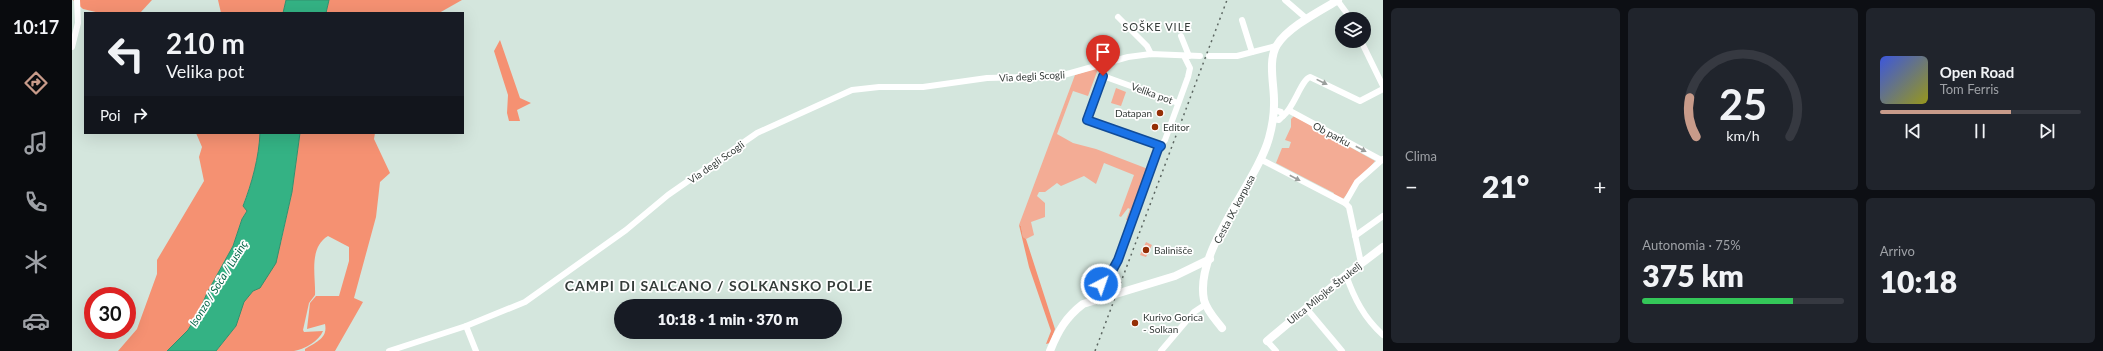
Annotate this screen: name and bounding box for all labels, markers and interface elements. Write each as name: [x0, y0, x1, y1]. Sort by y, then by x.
map controls: [1335, 12, 1371, 48]
button: layers: [1335, 12, 1371, 48]
text: 10:17: [13, 16, 59, 38]
district label: SOŠKE VILE: [1122, 20, 1192, 33]
text: 210 m: [166, 26, 245, 60]
icon: left: [100, 28, 152, 80]
pin: [1086, 35, 1120, 76]
icon: arrive: [1092, 41, 1114, 63]
text: Velika pot: [166, 60, 244, 82]
text: Open Road: [1940, 63, 2014, 81]
street label: Via degli Scogli: [999, 68, 1065, 84]
icon: directions: [22, 69, 50, 97]
one-way arrow: [1316, 79, 1328, 85]
text: 25: [1719, 79, 1767, 129]
street label: Velika pot: [1130, 80, 1175, 106]
text: Tom Ferris: [1940, 81, 1999, 97]
icon: right: [129, 104, 151, 126]
text: Poi: [100, 106, 121, 124]
place label: Datapan: [1115, 107, 1152, 119]
marker: Datapan: [1155, 108, 1165, 118]
street label: Ob parku: [1311, 119, 1353, 149]
icon: previous: [1902, 120, 1924, 142]
icon: pause: [1969, 120, 1991, 142]
icon: next: [2036, 120, 2058, 142]
place label: Editor: [1163, 121, 1190, 133]
marker: Editor: [1150, 122, 1160, 132]
text: km/h: [1726, 127, 1760, 144]
icon: music: [22, 129, 50, 157]
street label: Via degli Scogli: [686, 138, 746, 186]
one-way arrow: [1355, 146, 1367, 153]
text: Clima: [1405, 148, 1437, 164]
text: 21°: [1482, 168, 1529, 204]
street label: Cesta IX. korpusa: [1211, 173, 1257, 245]
text: −: [1405, 173, 1418, 200]
text: +: [1594, 173, 1606, 200]
one-way arrow: [1289, 175, 1300, 181]
icon: phone: [22, 188, 50, 216]
text: Autonomia · 75%: [1642, 237, 1741, 253]
water label: Isonzo / Soča / Lusinç: [186, 238, 250, 328]
text: Arrivo: [1880, 243, 1915, 259]
place label: Balinišče: [1154, 244, 1192, 256]
marker: Balinišče: [1141, 245, 1151, 255]
icon: climate: [22, 248, 50, 276]
text: 375 km: [1642, 257, 1744, 293]
street label: Ulica Milojke Štrukelj: [1285, 259, 1363, 327]
position arrow: [1080, 263, 1122, 305]
text: 10:18: [1880, 263, 1957, 299]
district label: CAMPI DI SALCANO / SOLKANSKO POLJE: [565, 277, 873, 294]
speed limit sign: 30: [84, 287, 136, 339]
icon: car: [22, 307, 50, 335]
text: 10:18 · 1 min · 370 m: [657, 310, 799, 328]
place label: Kurivo Gorica - Solkan: [1143, 311, 1203, 335]
marker: Kurivo Gorica - Solkan: [1130, 318, 1140, 328]

